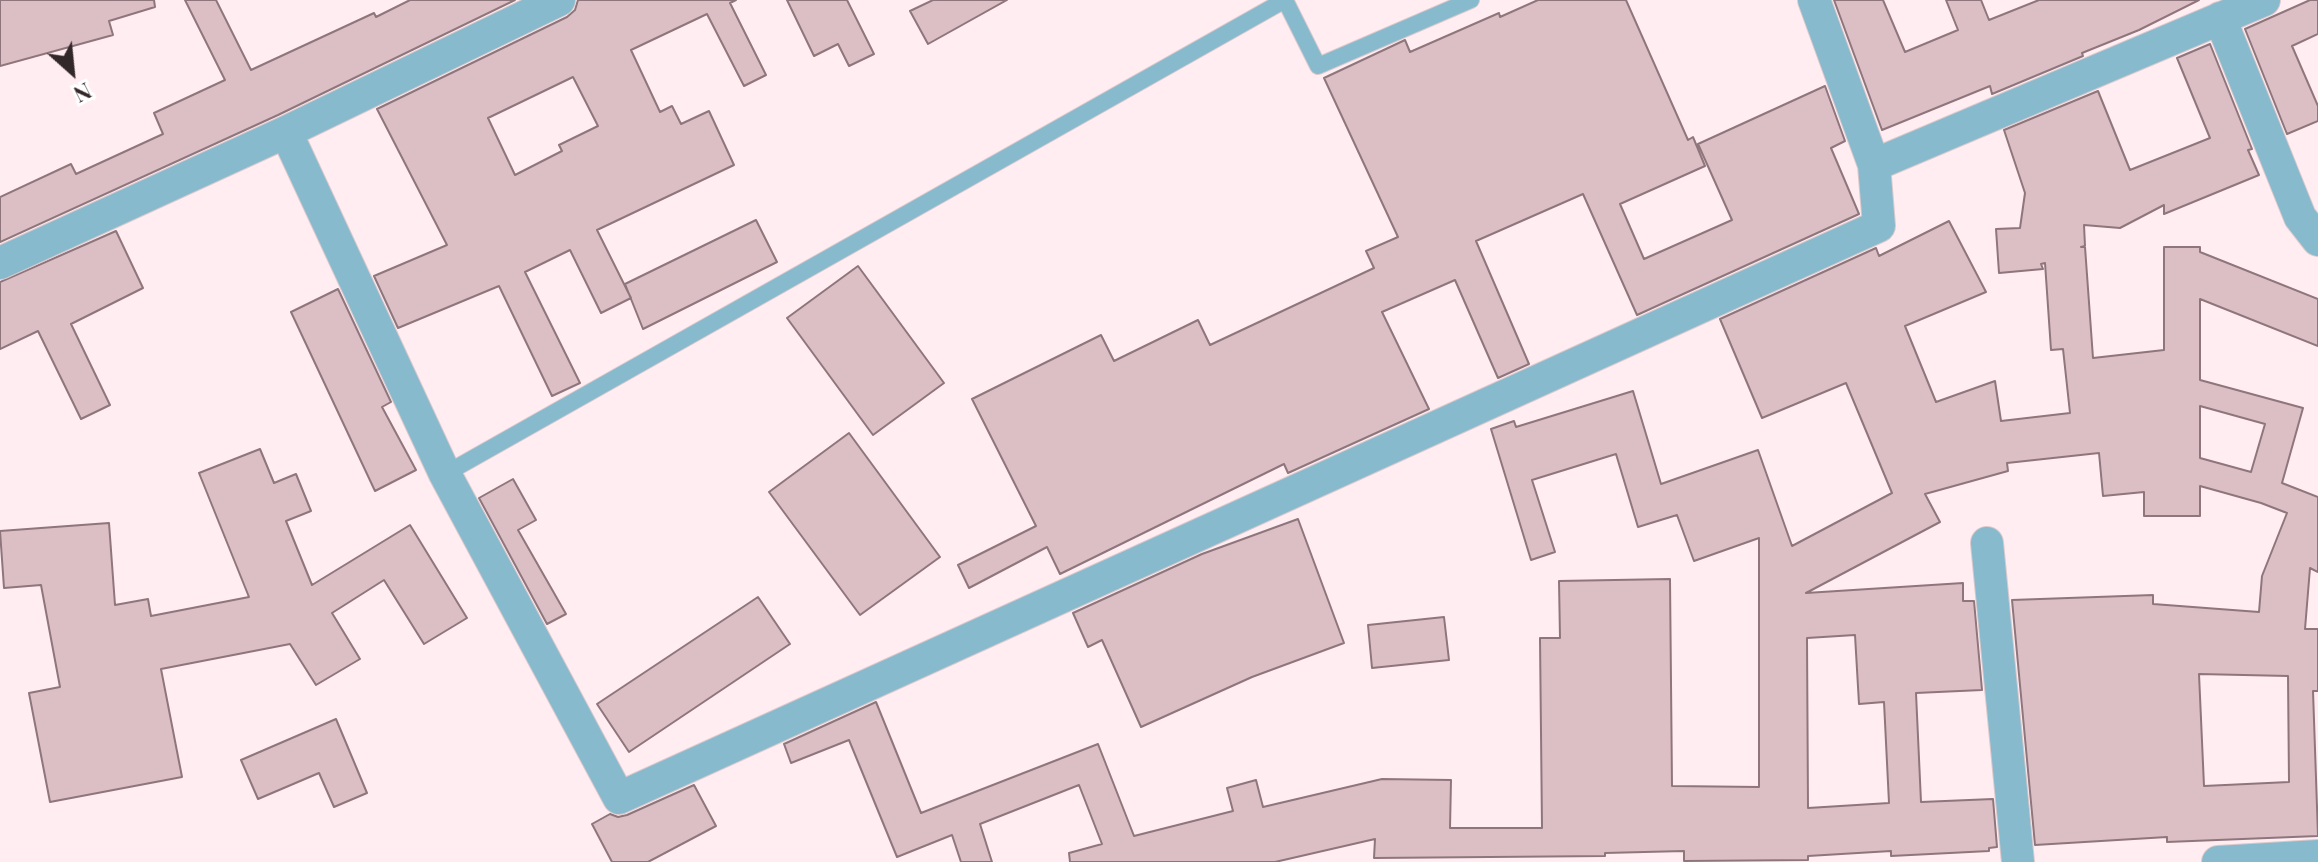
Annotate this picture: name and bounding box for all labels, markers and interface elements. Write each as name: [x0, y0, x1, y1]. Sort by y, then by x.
north arrow: [32, 32, 112, 112]
text: N: [69, 76, 97, 110]

